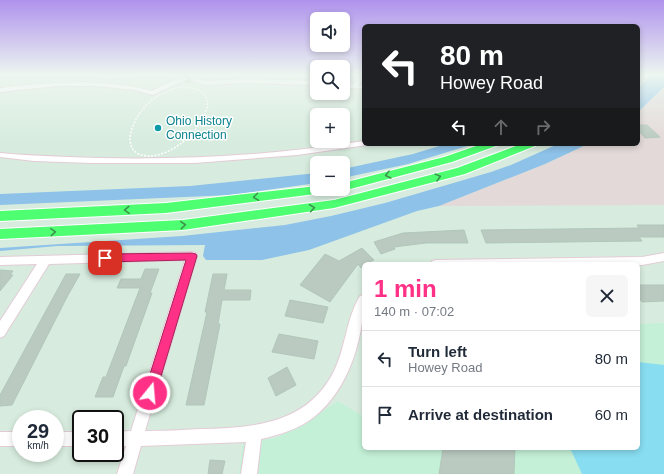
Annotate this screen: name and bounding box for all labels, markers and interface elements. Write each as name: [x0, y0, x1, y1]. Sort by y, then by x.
map controls: [310, 12, 350, 196]
button: sound: [310, 12, 350, 52]
icon: left: [374, 40, 426, 92]
text: 80 m: [440, 40, 504, 71]
button: search: [310, 60, 350, 100]
text: Howey Road: [440, 73, 543, 93]
button: +: [310, 108, 350, 148]
place label: Ohio History Connection: [166, 114, 232, 142]
icon: left: [448, 116, 470, 138]
icon: ahead: [490, 116, 512, 138]
icon: right: [532, 116, 554, 138]
marker: Ohio History Connection: [153, 123, 163, 133]
button: −: [310, 156, 350, 196]
one-way arrow: [385, 171, 391, 179]
one-way arrow: [434, 173, 441, 182]
one-way arrow: [253, 192, 259, 201]
one-way arrow: [309, 204, 315, 213]
one-way arrow: [124, 206, 130, 214]
one-way arrow: [180, 221, 186, 230]
one-way arrow: [50, 227, 56, 236]
pin: [88, 241, 122, 275]
icon: arrive: [94, 247, 116, 269]
text: 1 min: [374, 275, 437, 302]
button: close: [586, 275, 628, 317]
text: 140 m · 07:02: [374, 304, 454, 319]
text: Turn left: [408, 343, 467, 360]
icon: left: [374, 348, 396, 370]
text: 80 m: [595, 350, 628, 367]
text: Howey Road: [408, 360, 482, 375]
position arrow: [129, 372, 171, 414]
icon: arrive: [374, 404, 396, 426]
text: Arrive at destination: [408, 406, 553, 423]
text: 60 m: [595, 406, 628, 423]
speed limit sign: 30: [72, 410, 124, 462]
text: 29: [27, 420, 49, 442]
text: km/h: [27, 440, 49, 451]

